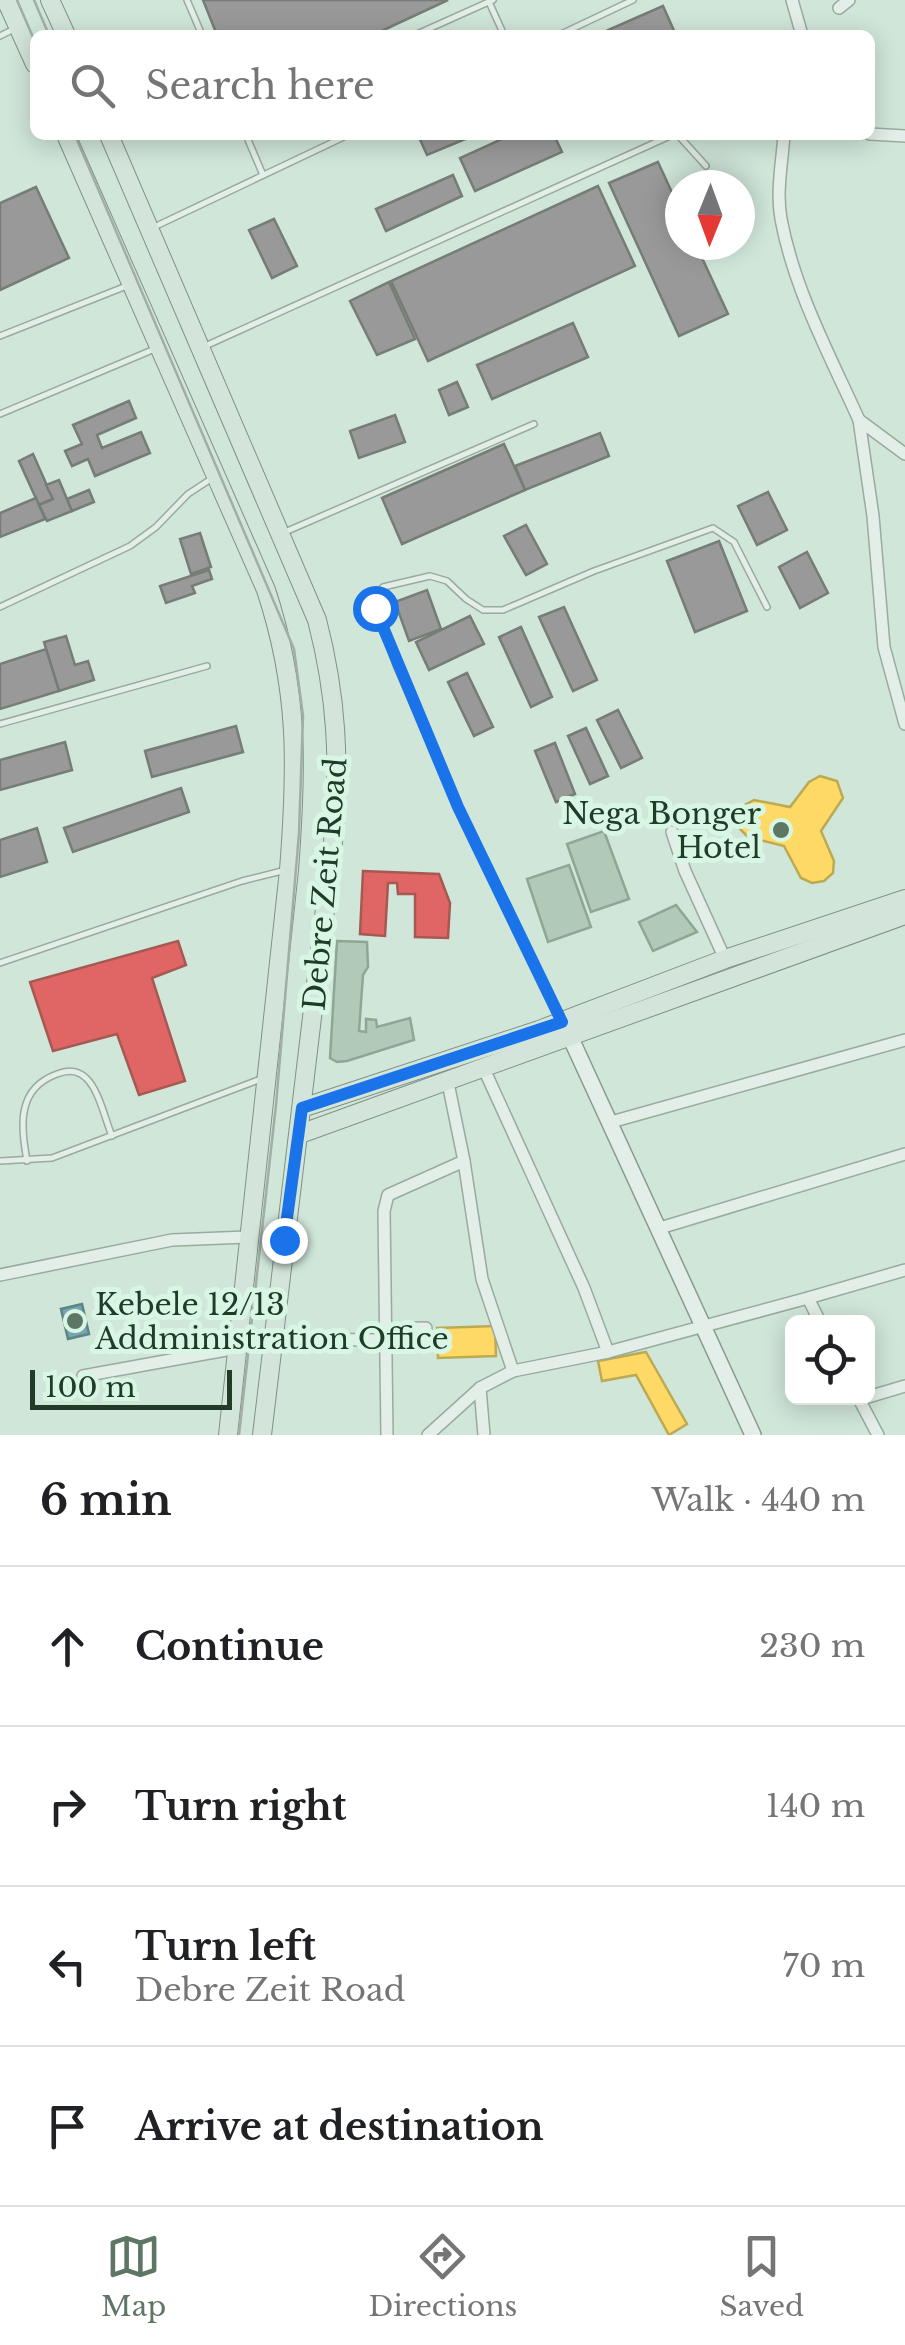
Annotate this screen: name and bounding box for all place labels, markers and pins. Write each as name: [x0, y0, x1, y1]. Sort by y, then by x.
place label: Nega Bonger Hotel: [562, 795, 762, 866]
marker: Nega Bonger Hotel: [770, 819, 792, 841]
place label: Kebele 12/13 Addministration Office: [94, 1286, 449, 1357]
marker: Kebele 12/13 Addministration Office: [64, 1310, 86, 1332]

